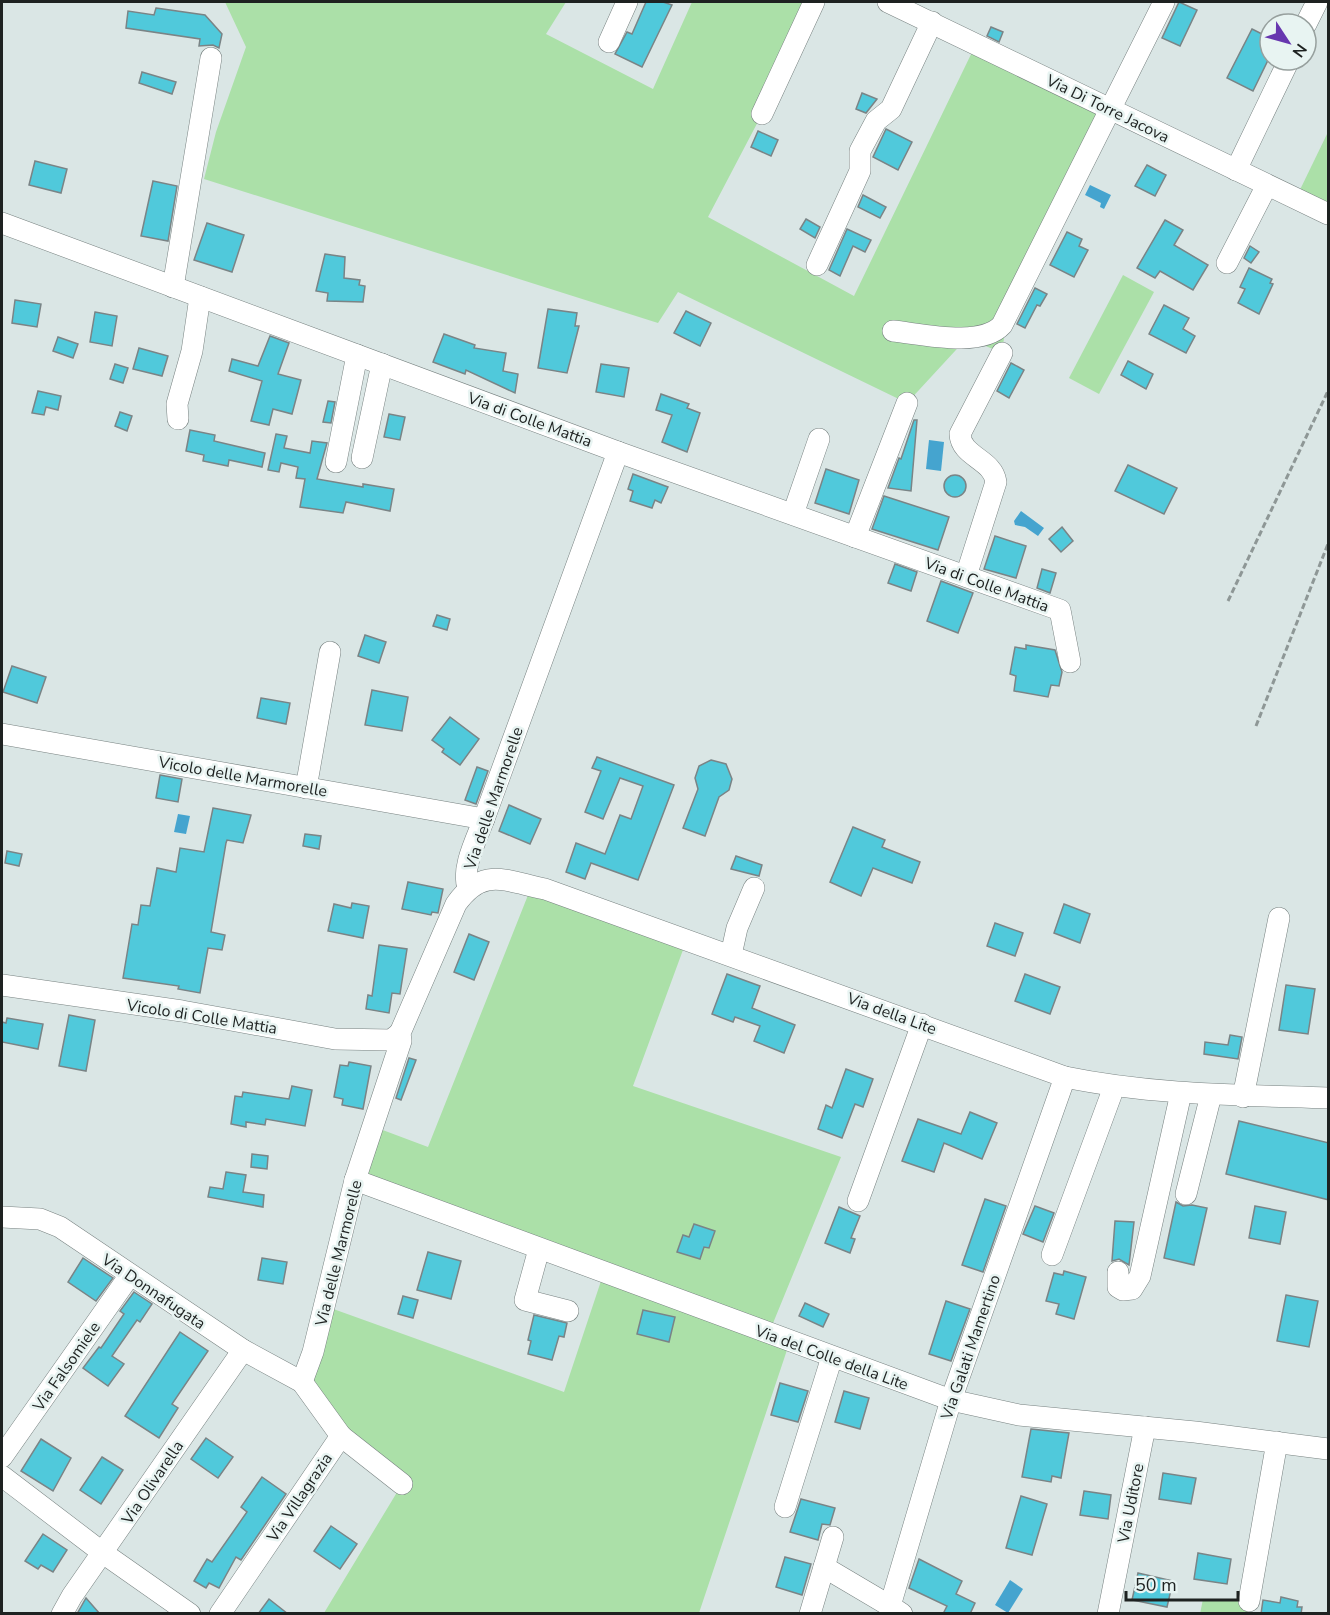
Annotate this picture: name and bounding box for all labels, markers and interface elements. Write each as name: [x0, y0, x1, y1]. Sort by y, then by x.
north arrow: [1258, 12, 1318, 72]
text: N: [1287, 39, 1312, 62]
street label: Via Di Torre Jacova: [1041, 69, 1173, 148]
street label: Via di Colle Mattia: [463, 387, 595, 453]
street label: Via di Colle Mattia: [920, 552, 1052, 618]
street label: Via delle Marmorelle: [459, 724, 529, 874]
street label: Vicolo delle Marmorelle: [156, 751, 329, 803]
street label: Via della Lite: [843, 987, 939, 1040]
street label: Vicolo di Colle Mattia: [124, 994, 279, 1040]
street label: Via delle Marmorelle: [310, 1178, 368, 1330]
street label: Via Donnafugata: [96, 1248, 210, 1335]
street label: Via Galati Mamertino: [935, 1272, 1006, 1424]
street label: Via Falsomiele: [27, 1317, 106, 1417]
street label: Via del Colle della Lite: [751, 1320, 911, 1396]
street label: Via Olivarella: [116, 1436, 189, 1530]
street label: Via Villagrazia: [261, 1449, 338, 1547]
street label: Via Uditore: [1112, 1462, 1149, 1546]
scale bar: [1126, 1564, 1238, 1602]
text: 50 m: [1135, 1573, 1177, 1597]

